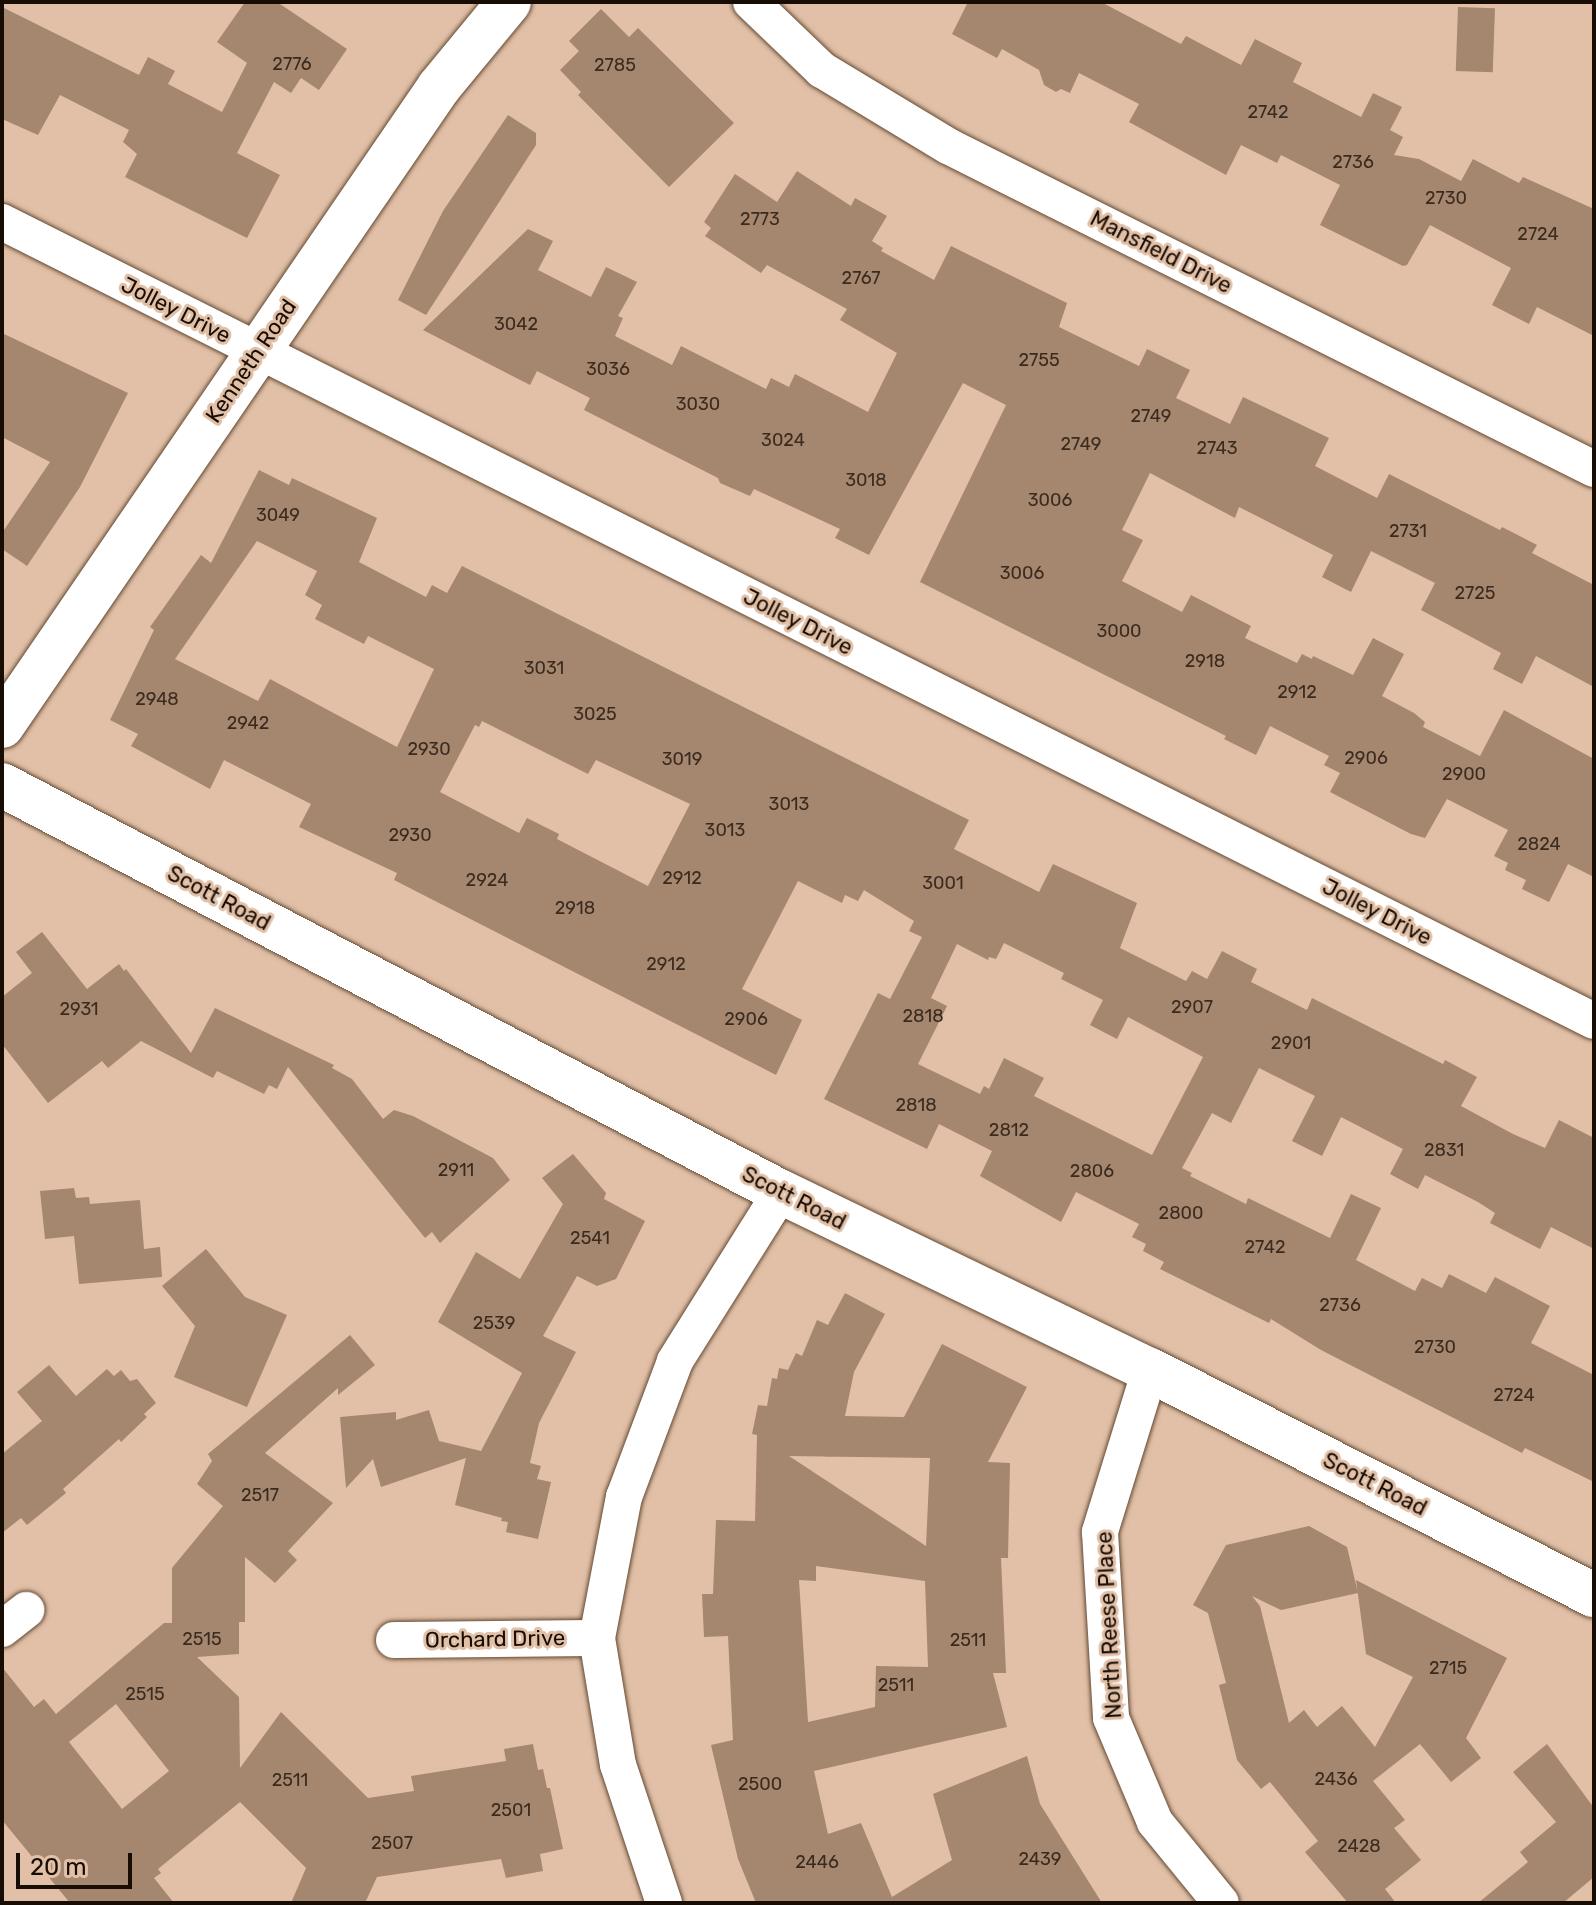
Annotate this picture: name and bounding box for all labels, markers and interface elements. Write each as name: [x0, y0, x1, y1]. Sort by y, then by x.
house number: 2776: [272, 53, 312, 75]
house number: 2785: [594, 54, 636, 76]
house number: 2742: [1248, 101, 1288, 123]
house number: 2736: [1332, 151, 1374, 173]
house number: 2730: [1425, 187, 1467, 209]
street label: Mansfield Drive: [1086, 205, 1236, 299]
house number: 2773: [740, 208, 780, 230]
house number: 2724: [1517, 223, 1559, 245]
house number: 2767: [842, 267, 880, 289]
street label: Jolley Drive: [117, 271, 235, 349]
street label: Kenneth Road: [200, 294, 302, 428]
house number: 3042: [494, 313, 538, 335]
house number: 2755: [1018, 349, 1060, 371]
house number: 3036: [586, 358, 630, 380]
house number: 3030: [676, 393, 720, 415]
house number: 2749: [1131, 405, 1171, 427]
house number: 3024: [761, 429, 805, 451]
house number: 2749: [1061, 433, 1101, 455]
house number: 2743: [1196, 437, 1238, 459]
house number: 3018: [845, 469, 887, 491]
house number: 3006: [1028, 489, 1072, 511]
house number: 3049: [256, 504, 300, 526]
house number: 2731: [1389, 520, 1427, 542]
house number: 3006: [1000, 562, 1044, 584]
house number: 2725: [1454, 582, 1496, 604]
street label: Jolley Drive: [739, 583, 857, 661]
house number: 3000: [1096, 620, 1142, 642]
house number: 2918: [1185, 650, 1225, 672]
house number: 3031: [524, 657, 564, 679]
house number: 2912: [1277, 681, 1317, 703]
house number: 2948: [135, 688, 179, 710]
house number: 3025: [573, 703, 617, 725]
house number: 2942: [227, 712, 269, 734]
house number: 2930: [407, 738, 451, 760]
house number: 2906: [1344, 747, 1388, 769]
house number: 3019: [662, 748, 702, 770]
house number: 2900: [1442, 763, 1486, 785]
house number: 3013: [769, 793, 809, 815]
house number: 3013: [705, 819, 745, 841]
house number: 2930: [388, 824, 432, 846]
house number: 2824: [1517, 833, 1561, 855]
street label: Scott Road: [163, 860, 275, 936]
house number: 2912: [662, 867, 702, 889]
house number: 2924: [466, 869, 508, 891]
house number: 3001: [922, 872, 964, 894]
street label: Jolley Drive: [1318, 873, 1436, 951]
house number: 2918: [555, 897, 595, 919]
house number: 2912: [646, 953, 686, 975]
house number: 2907: [1171, 996, 1213, 1018]
house number: 2931: [59, 998, 99, 1020]
house number: 2818: [902, 1005, 944, 1027]
house number: 2906: [724, 1008, 768, 1030]
house number: 2901: [1271, 1032, 1311, 1054]
house number: 2818: [895, 1094, 937, 1116]
house number: 2812: [989, 1119, 1029, 1141]
house number: 2831: [1424, 1139, 1464, 1161]
house number: 2911: [438, 1159, 474, 1181]
house number: 2806: [1070, 1160, 1114, 1182]
street label: Scott Road: [738, 1161, 850, 1235]
house number: 2800: [1159, 1202, 1203, 1224]
house number: 2541: [570, 1227, 610, 1249]
house number: 2742: [1245, 1236, 1285, 1258]
house number: 2736: [1319, 1294, 1361, 1316]
house number: 2539: [473, 1312, 515, 1334]
house number: 2730: [1414, 1336, 1456, 1358]
house number: 2724: [1493, 1384, 1535, 1406]
street label: Scott Road: [1319, 1447, 1431, 1521]
house number: 2517: [241, 1484, 279, 1506]
street label: North Reese Place: [1091, 1531, 1127, 1719]
street label: Orchard Drive: [425, 1625, 565, 1653]
house number: 2515: [182, 1628, 222, 1650]
house number: 2511: [950, 1629, 986, 1651]
house number: 2715: [1429, 1657, 1467, 1679]
house number: 2511: [878, 1674, 914, 1696]
house number: 2515: [125, 1683, 165, 1705]
house number: 2436: [1314, 1768, 1358, 1790]
house number: 2511: [272, 1769, 308, 1791]
house number: 2500: [738, 1773, 782, 1795]
house number: 2501: [491, 1799, 531, 1821]
house number: 2507: [371, 1832, 413, 1854]
house number: 2428: [1337, 1835, 1381, 1857]
scale bar: [20, 1837, 136, 1887]
house number: 2439: [1018, 1848, 1062, 1870]
house number: 2446: [795, 1851, 839, 1873]
text: 20 m: [30, 1853, 87, 1881]

